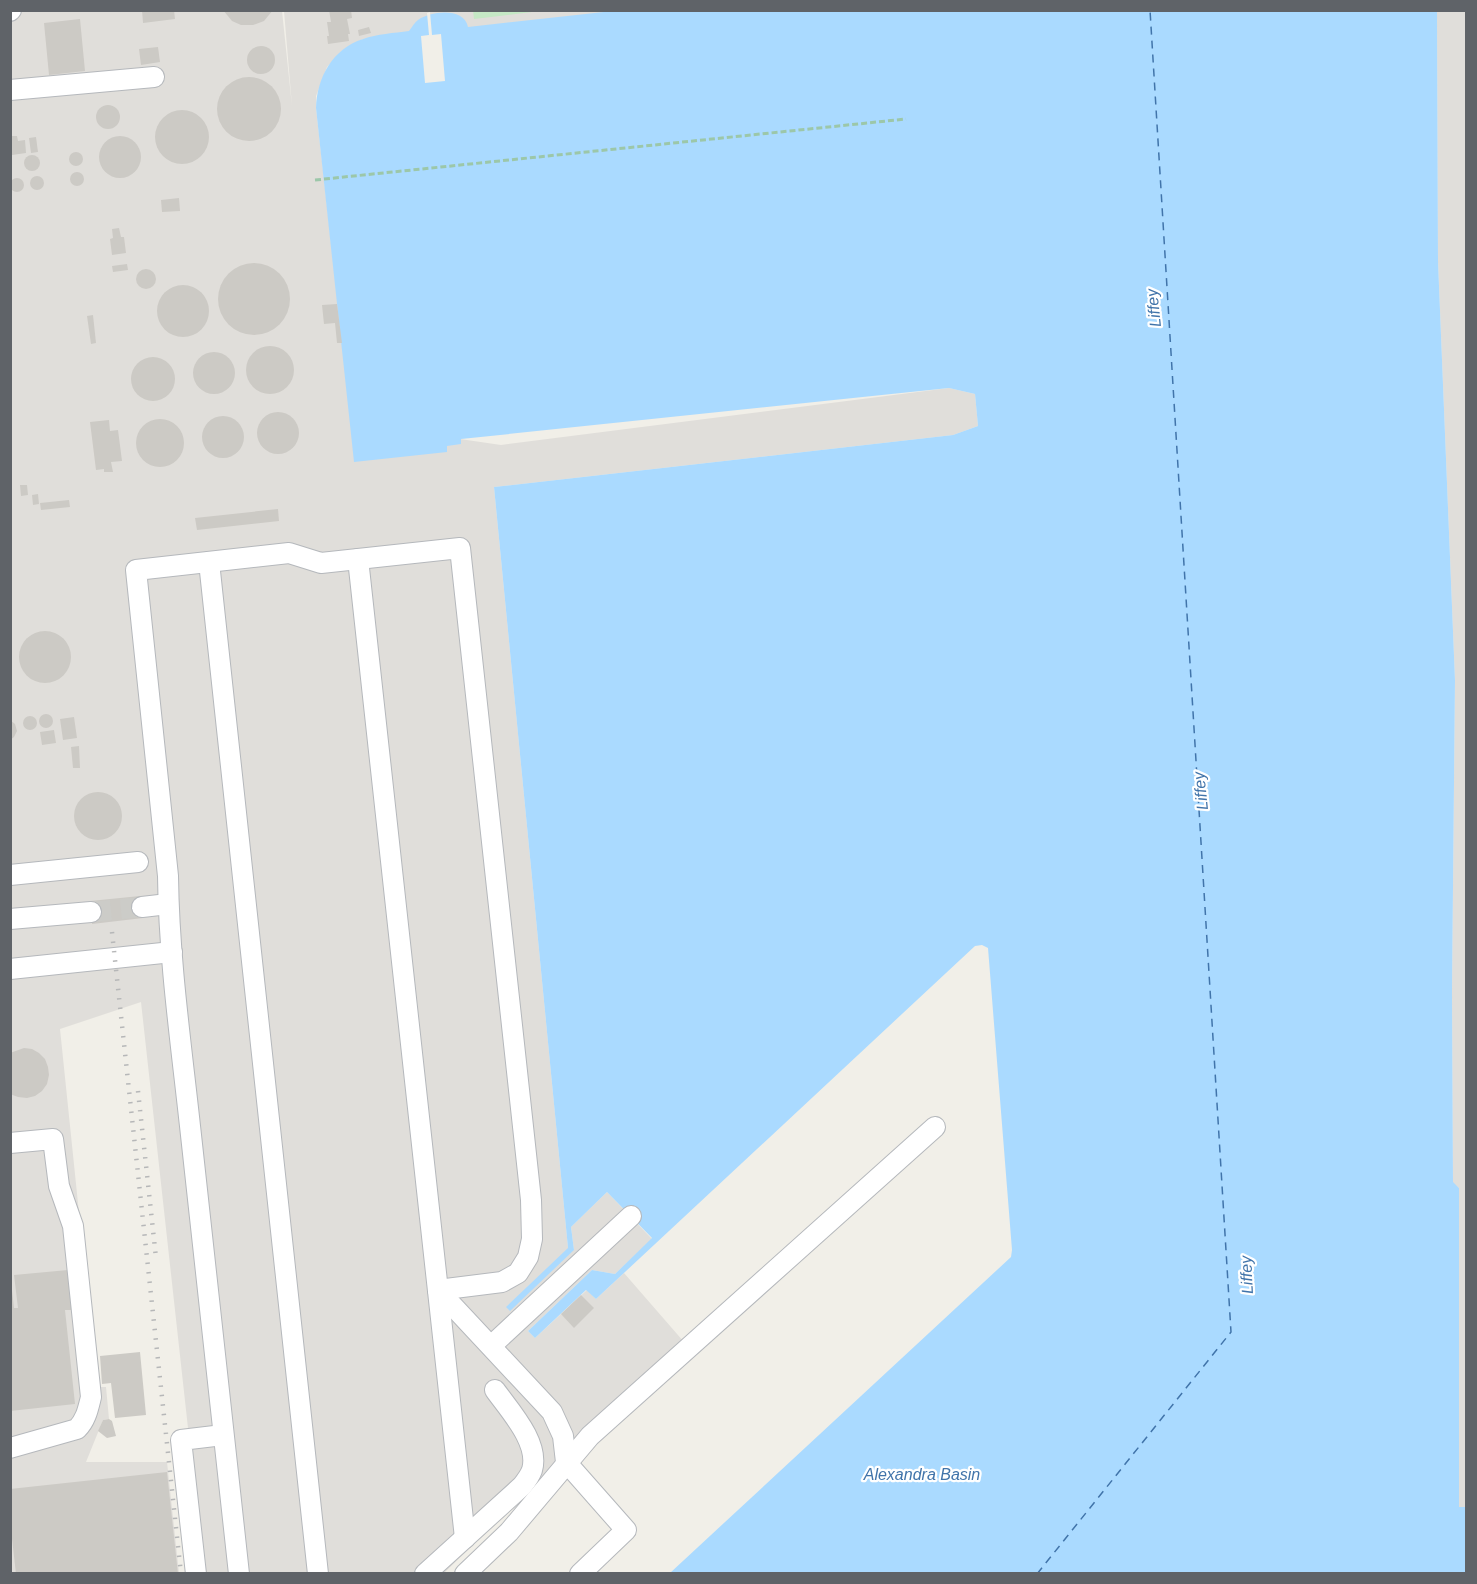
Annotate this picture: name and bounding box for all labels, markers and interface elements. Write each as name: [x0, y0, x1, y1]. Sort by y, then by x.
water label: Liffey: [1143, 287, 1164, 328]
water label: Liffey: [1190, 770, 1211, 811]
water label: Liffey: [1237, 1254, 1256, 1295]
water label: Alexandra Basin: [863, 1466, 980, 1483]

